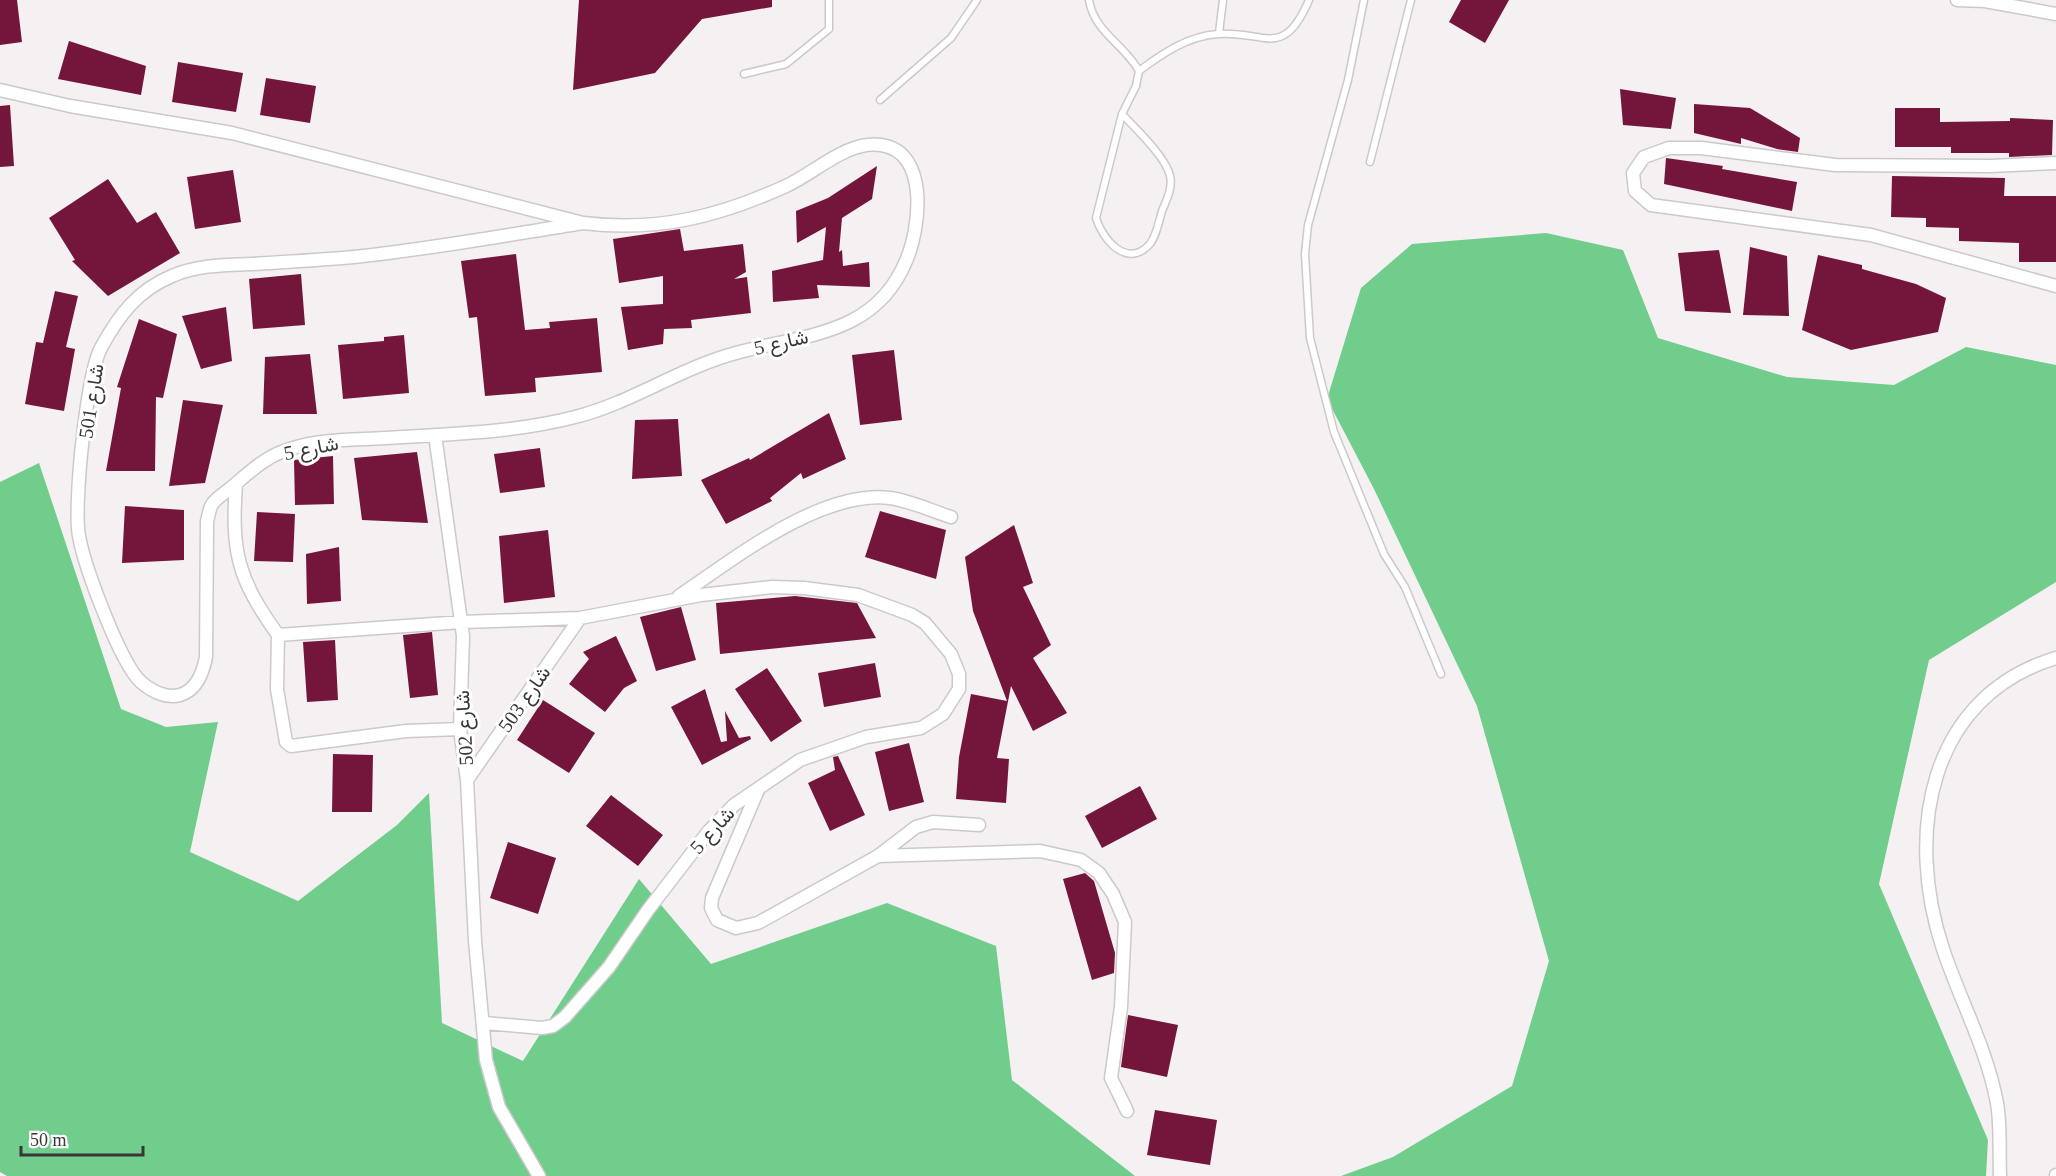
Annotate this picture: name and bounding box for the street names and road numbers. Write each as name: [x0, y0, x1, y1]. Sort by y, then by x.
street label: شارع 5: [752, 325, 811, 362]
street label: شارع 501: [74, 362, 111, 440]
street label: شارع 5: [282, 432, 341, 467]
street label: شارع 503: [493, 662, 557, 738]
street label: شارع 502: [451, 690, 480, 766]
street label: شارع 5: [685, 802, 741, 860]

